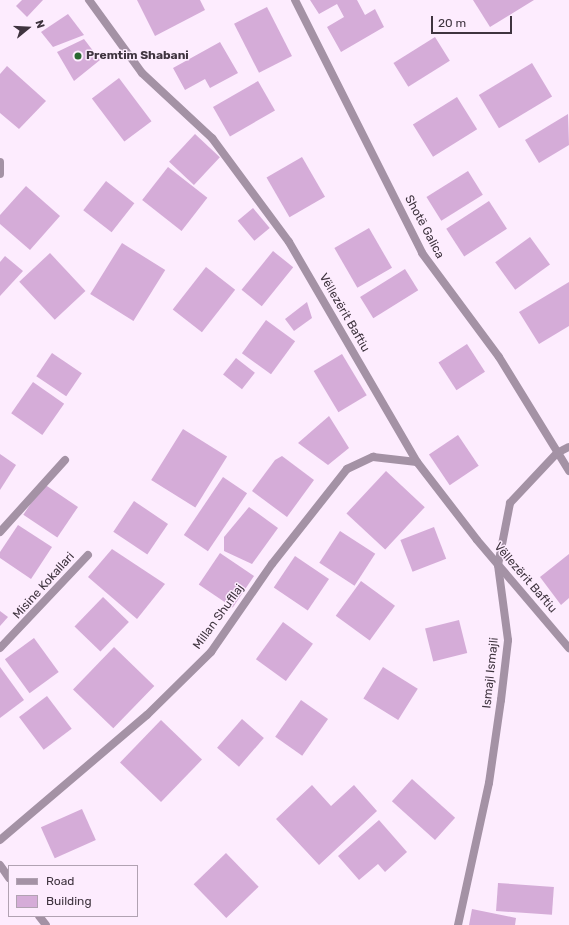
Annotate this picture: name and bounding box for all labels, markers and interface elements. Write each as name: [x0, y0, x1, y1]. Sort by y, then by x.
north arrow: [8, 8, 48, 48]
scale bar: [433, 8, 514, 34]
text: 20 m: [438, 16, 466, 30]
text: N: [32, 18, 47, 30]
place label: Premtim Shabani: [86, 49, 189, 63]
marker: Premtim Shabani: [73, 51, 83, 61]
street label: Shotë Galica: [401, 193, 447, 261]
street label: Vëllezërit Baftiu: [316, 271, 372, 355]
street label: Vëllezërit Baftiu: [491, 540, 559, 616]
street label: Misine Kokallari: [10, 550, 78, 622]
street label: Millan Shufllaj: [191, 582, 247, 652]
street label: Ismajl Ismajli: [480, 637, 502, 709]
legend: [8, 865, 138, 917]
text: Road: [46, 874, 74, 888]
text: Building: [46, 894, 92, 908]

